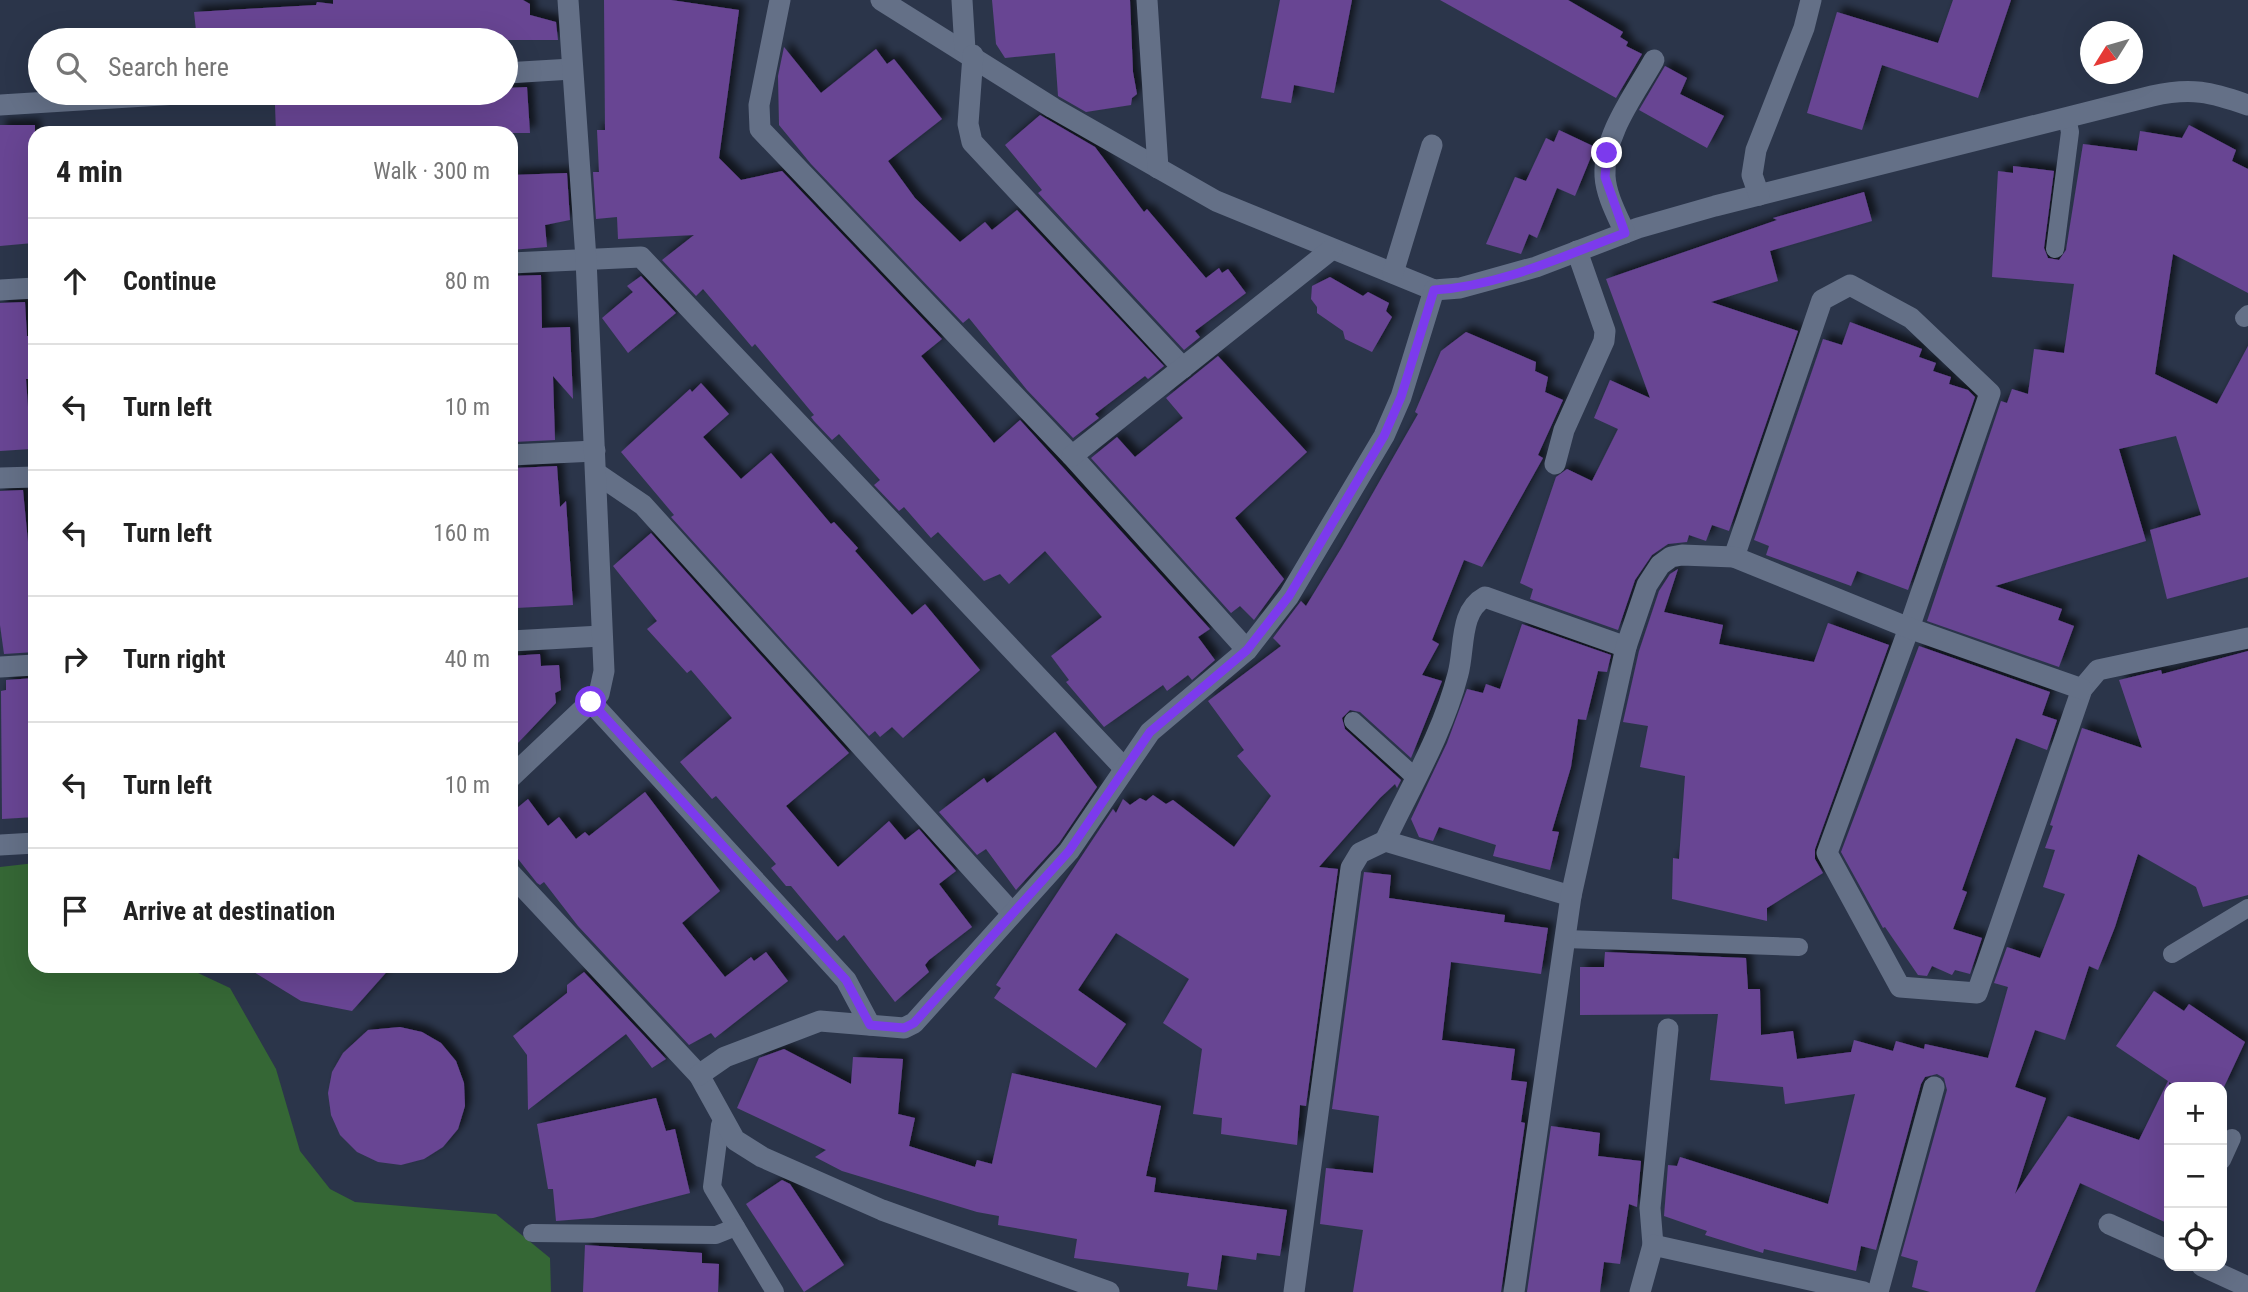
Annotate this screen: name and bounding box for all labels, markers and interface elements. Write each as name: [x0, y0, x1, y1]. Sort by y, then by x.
north arrow: [2080, 21, 2143, 84]
search box: [28, 28, 518, 105]
icon: search: [52, 48, 90, 86]
text: Search here: [108, 52, 229, 82]
route end: [1591, 137, 1622, 168]
text: 4 min: [56, 154, 123, 189]
text: Walk · 300 m: [373, 158, 490, 185]
icon: ahead: [56, 262, 94, 300]
text: Continue: [123, 266, 216, 296]
text: 80 m: [445, 268, 490, 295]
icon: left: [56, 388, 94, 426]
text: Turn left: [123, 392, 212, 422]
text: 10 m: [445, 394, 490, 421]
icon: left: [56, 514, 94, 552]
text: Turn left: [123, 518, 212, 548]
text: 160 m: [433, 520, 490, 547]
icon: right: [56, 640, 94, 678]
text: Turn right: [123, 644, 225, 674]
text: 40 m: [445, 646, 490, 673]
route start: [575, 686, 606, 717]
icon: left: [56, 766, 94, 804]
text: Turn left: [123, 770, 212, 800]
text: 10 m: [445, 772, 490, 799]
icon: arrive: [56, 892, 94, 930]
text: Arrive at destination: [123, 896, 335, 926]
map controls: [2164, 1082, 2227, 1271]
button: +: [2164, 1082, 2227, 1145]
button: −: [2164, 1145, 2227, 1208]
button: locate: [2164, 1208, 2227, 1271]

